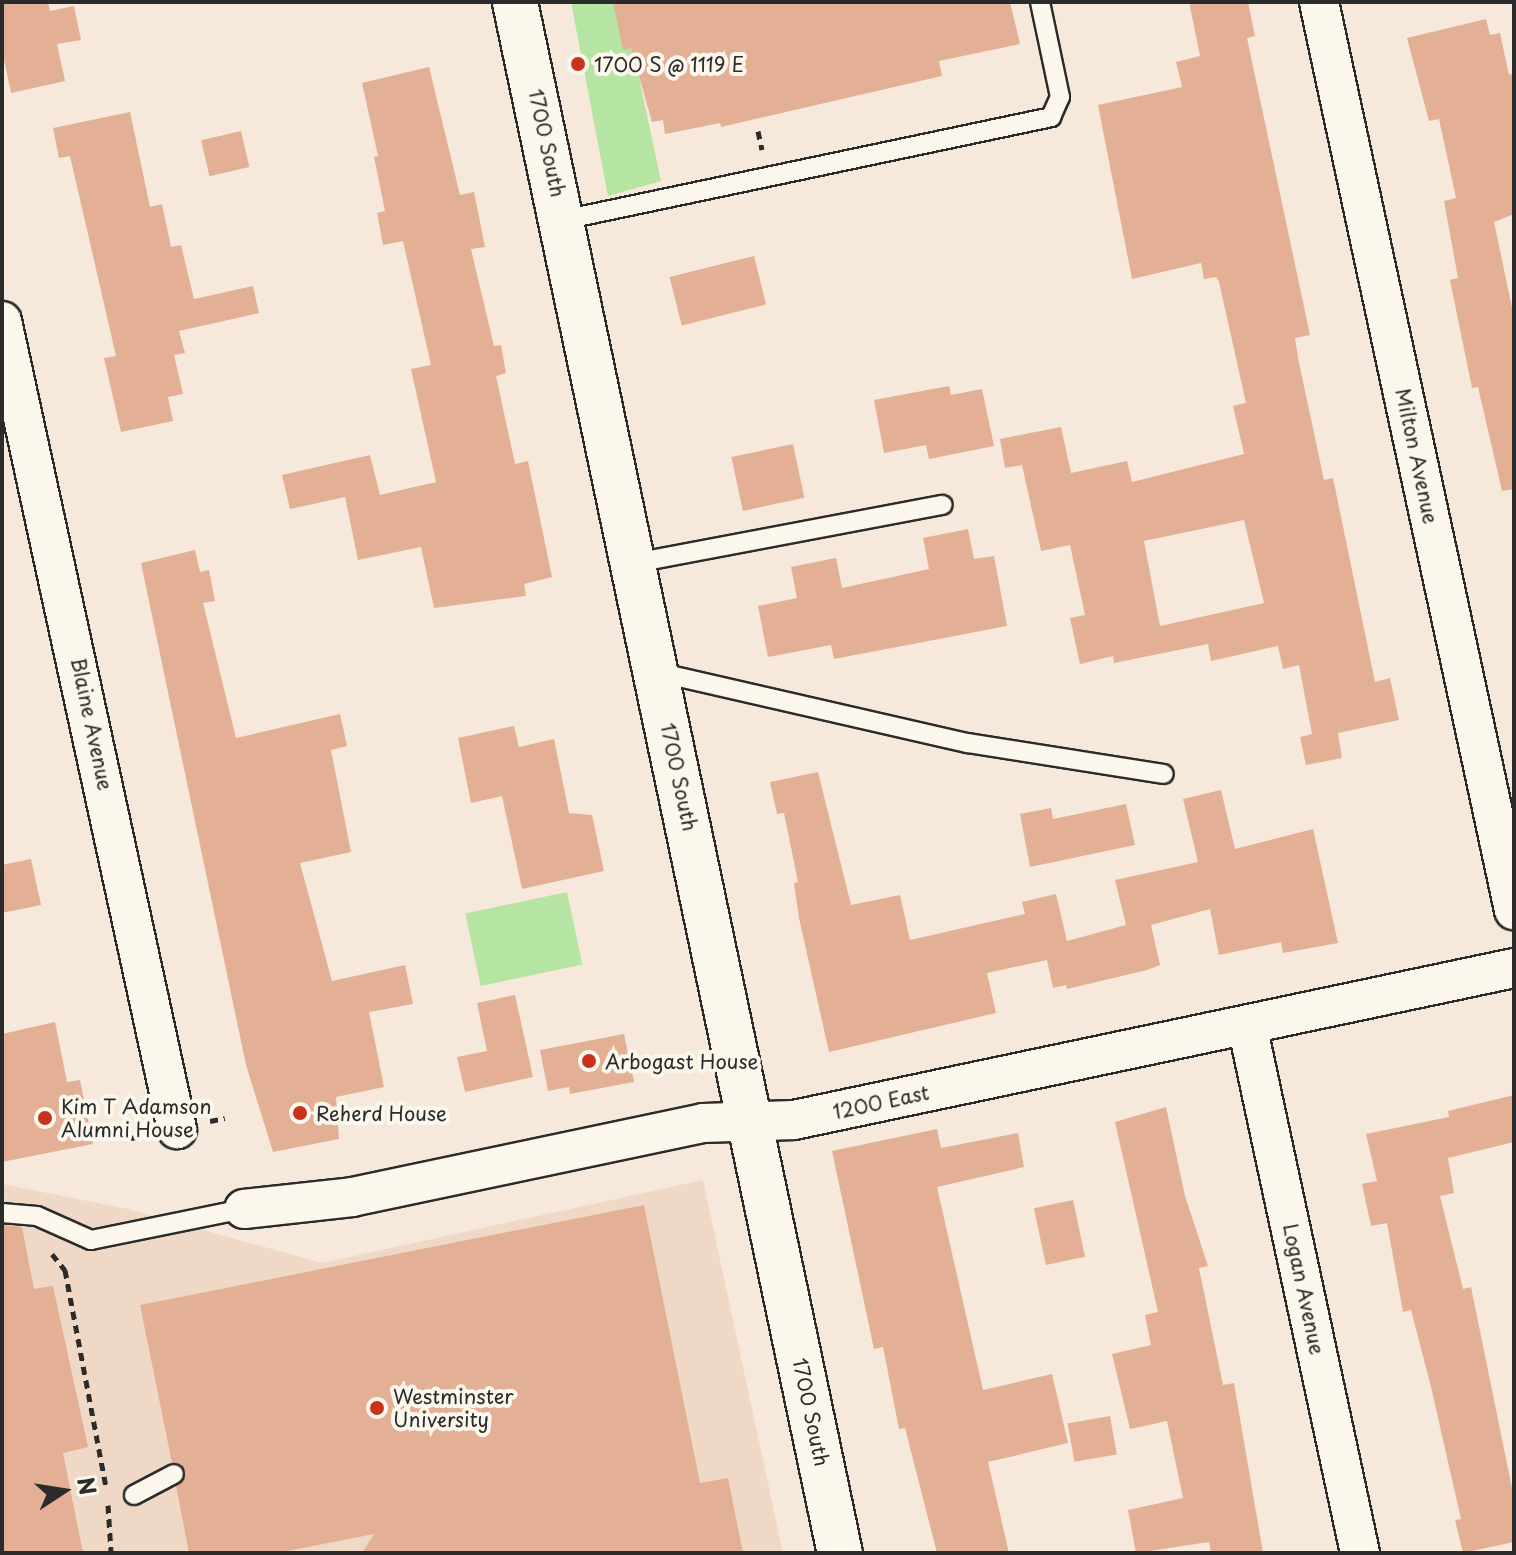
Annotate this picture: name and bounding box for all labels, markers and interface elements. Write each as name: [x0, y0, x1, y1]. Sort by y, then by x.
place label: 1700 S @ 1119 E: [594, 52, 746, 76]
marker: 1700 S @ 1119 E: [569, 55, 587, 73]
street label: 1700 South: [524, 87, 570, 199]
street label: Milton Avenue: [1391, 387, 1443, 525]
street label: Blaine Avenue: [66, 655, 118, 793]
street label: 1700 South: [656, 721, 702, 833]
place label: Arbogast House: [605, 1049, 758, 1073]
marker: Arbogast House: [580, 1052, 598, 1070]
street label: 1200 East: [830, 1080, 932, 1124]
place label: Kim T Adamson Alumni House: [61, 1094, 214, 1141]
place label: Reherd House: [316, 1101, 448, 1125]
marker: Reherd House: [291, 1104, 309, 1122]
marker: Kim T Adamson Alumni House: [36, 1109, 54, 1127]
street label: Logan Avenue: [1278, 1221, 1330, 1357]
street label: 1700 South: [788, 1356, 834, 1468]
place label: Westminster University: [393, 1384, 514, 1431]
marker: Westminster University: [368, 1399, 386, 1417]
north arrow: [24, 1451, 104, 1531]
text: N: [70, 1474, 106, 1498]

